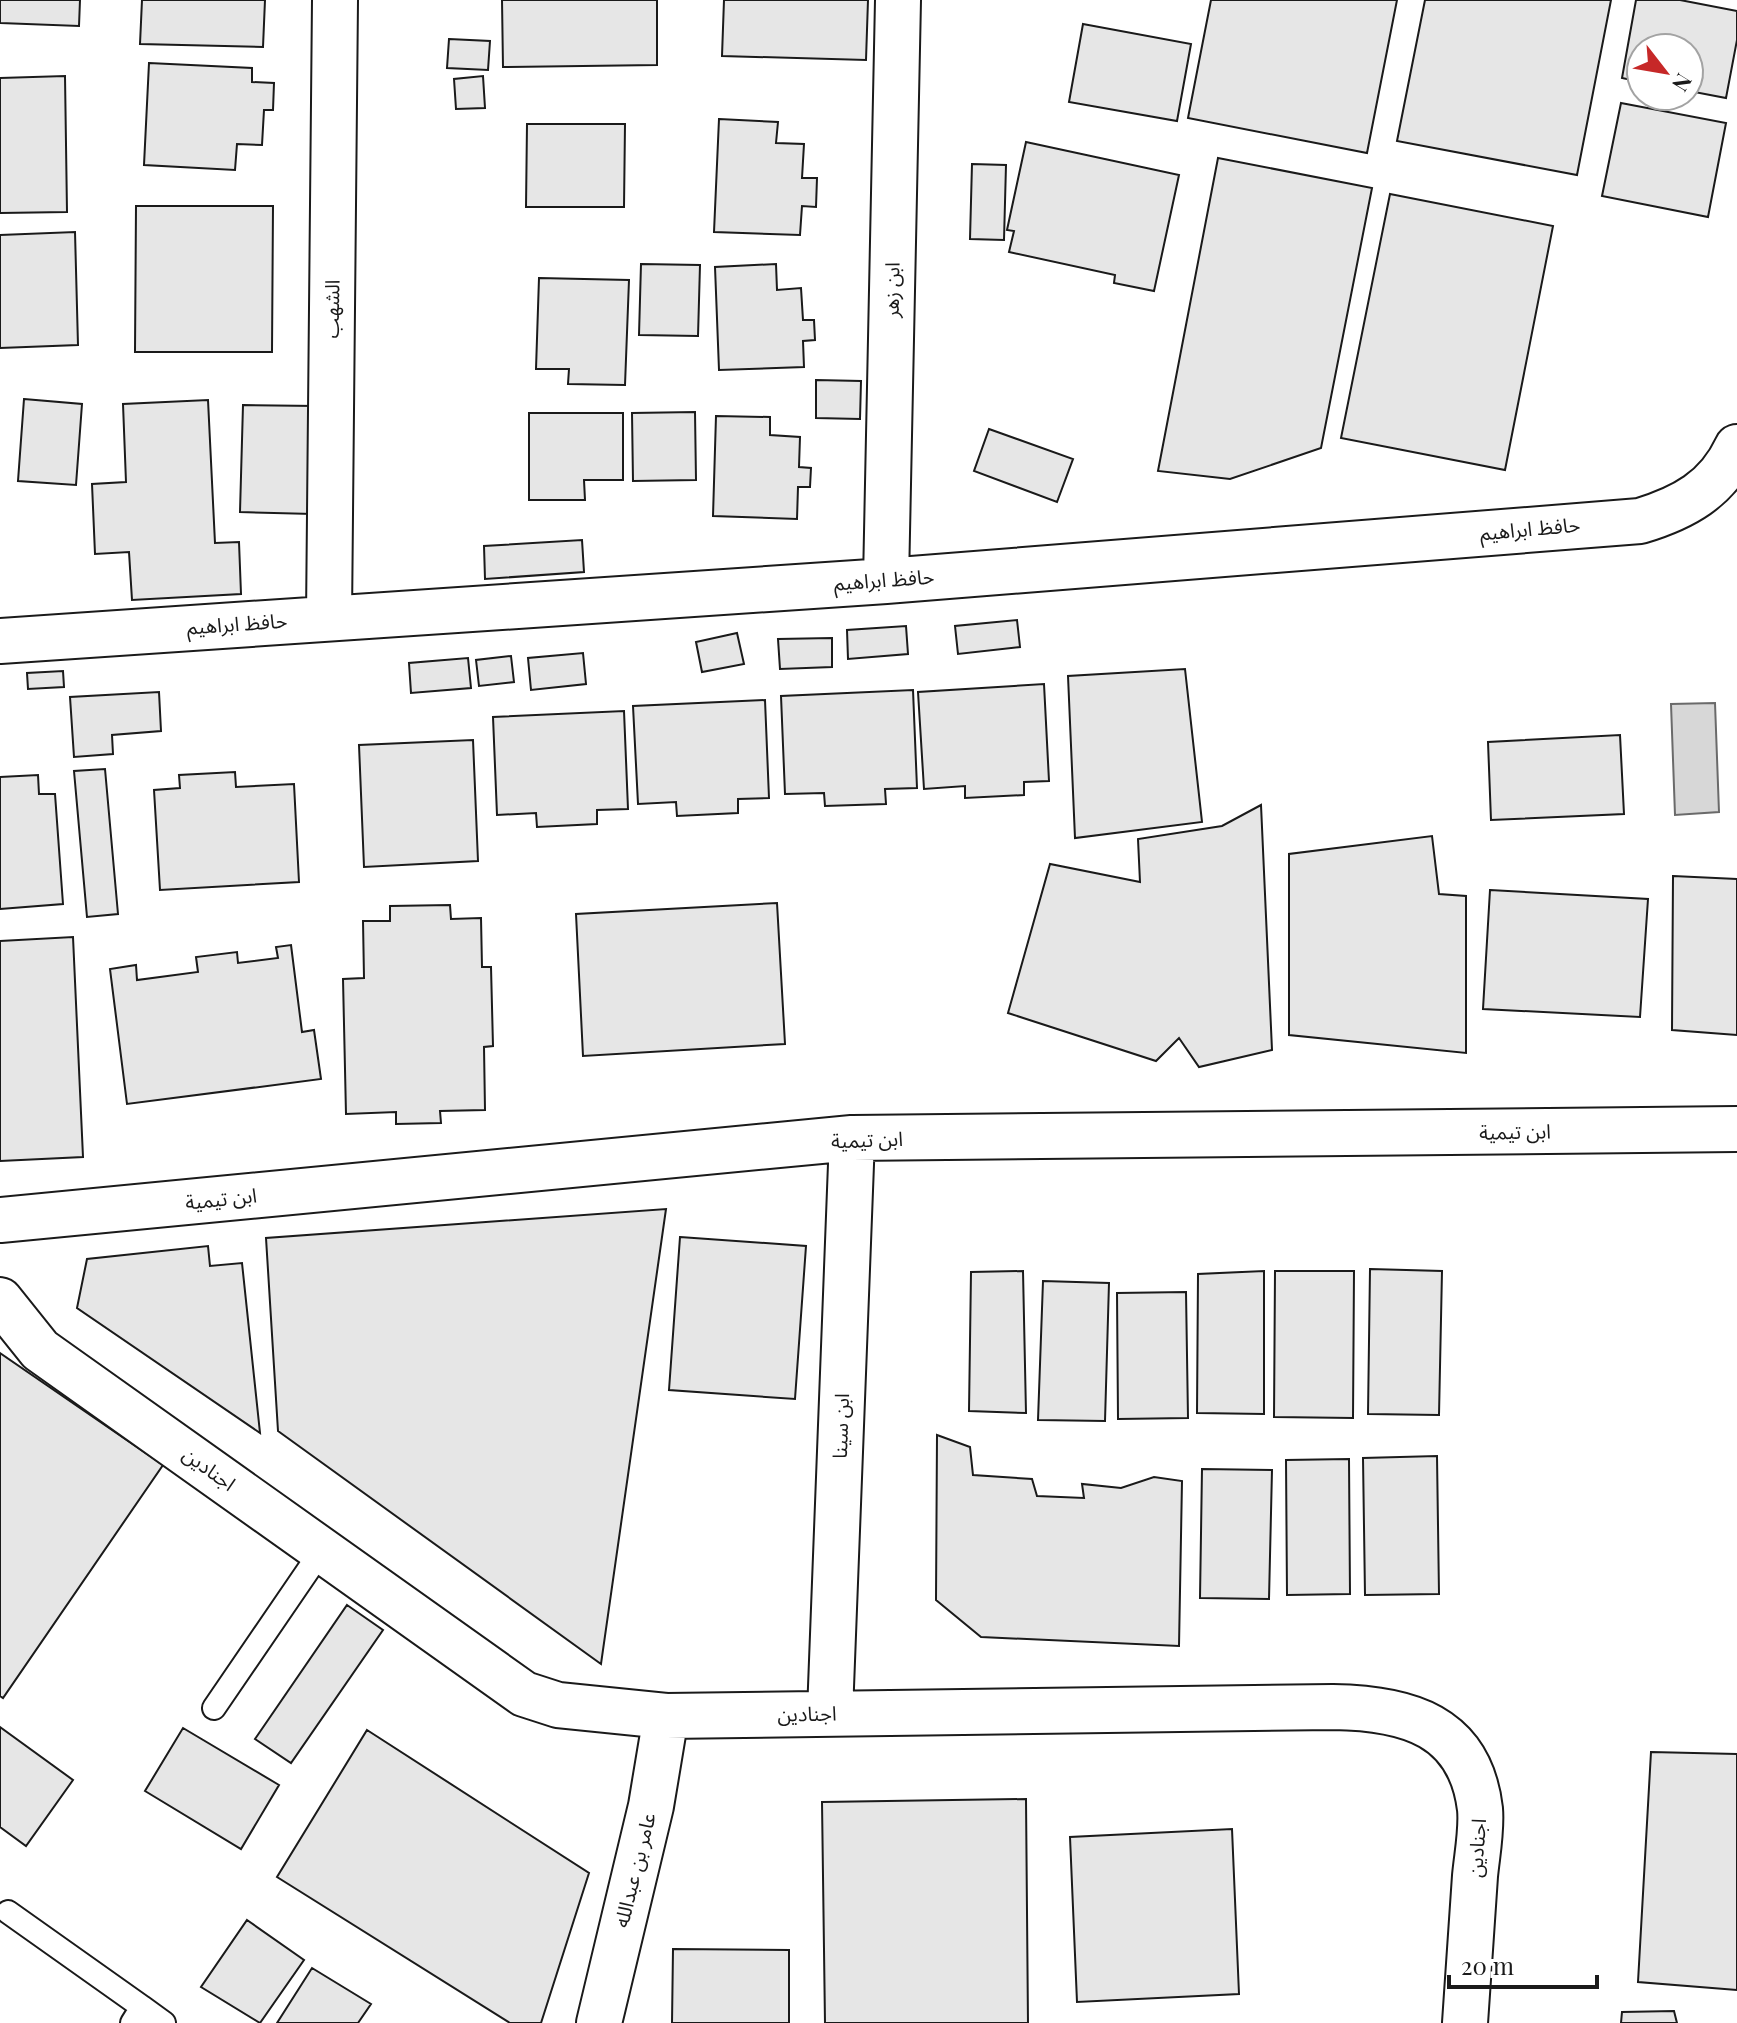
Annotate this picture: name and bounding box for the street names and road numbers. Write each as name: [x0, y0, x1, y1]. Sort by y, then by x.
street label: ابن زهر: [876, 262, 904, 319]
street label: الشهب: [316, 279, 345, 339]
street label: حافظ ابراهيم: [1479, 510, 1581, 548]
street label: حافظ ابراهيم: [833, 562, 935, 598]
street label: حافظ ابراهيم: [186, 606, 288, 642]
street label: ابن تيمية: [1479, 1116, 1551, 1145]
street label: ابن تيمية: [831, 1124, 903, 1153]
street label: ابن تيمية: [184, 1180, 258, 1215]
street label: ابن سينا: [825, 1393, 854, 1459]
street label: اجنادين: [178, 1439, 242, 1496]
street label: اجنادين: [777, 1698, 837, 1727]
street label: عامر بن عبدالله: [606, 1809, 661, 1930]
street label: اجنادين: [1460, 1817, 1491, 1878]

